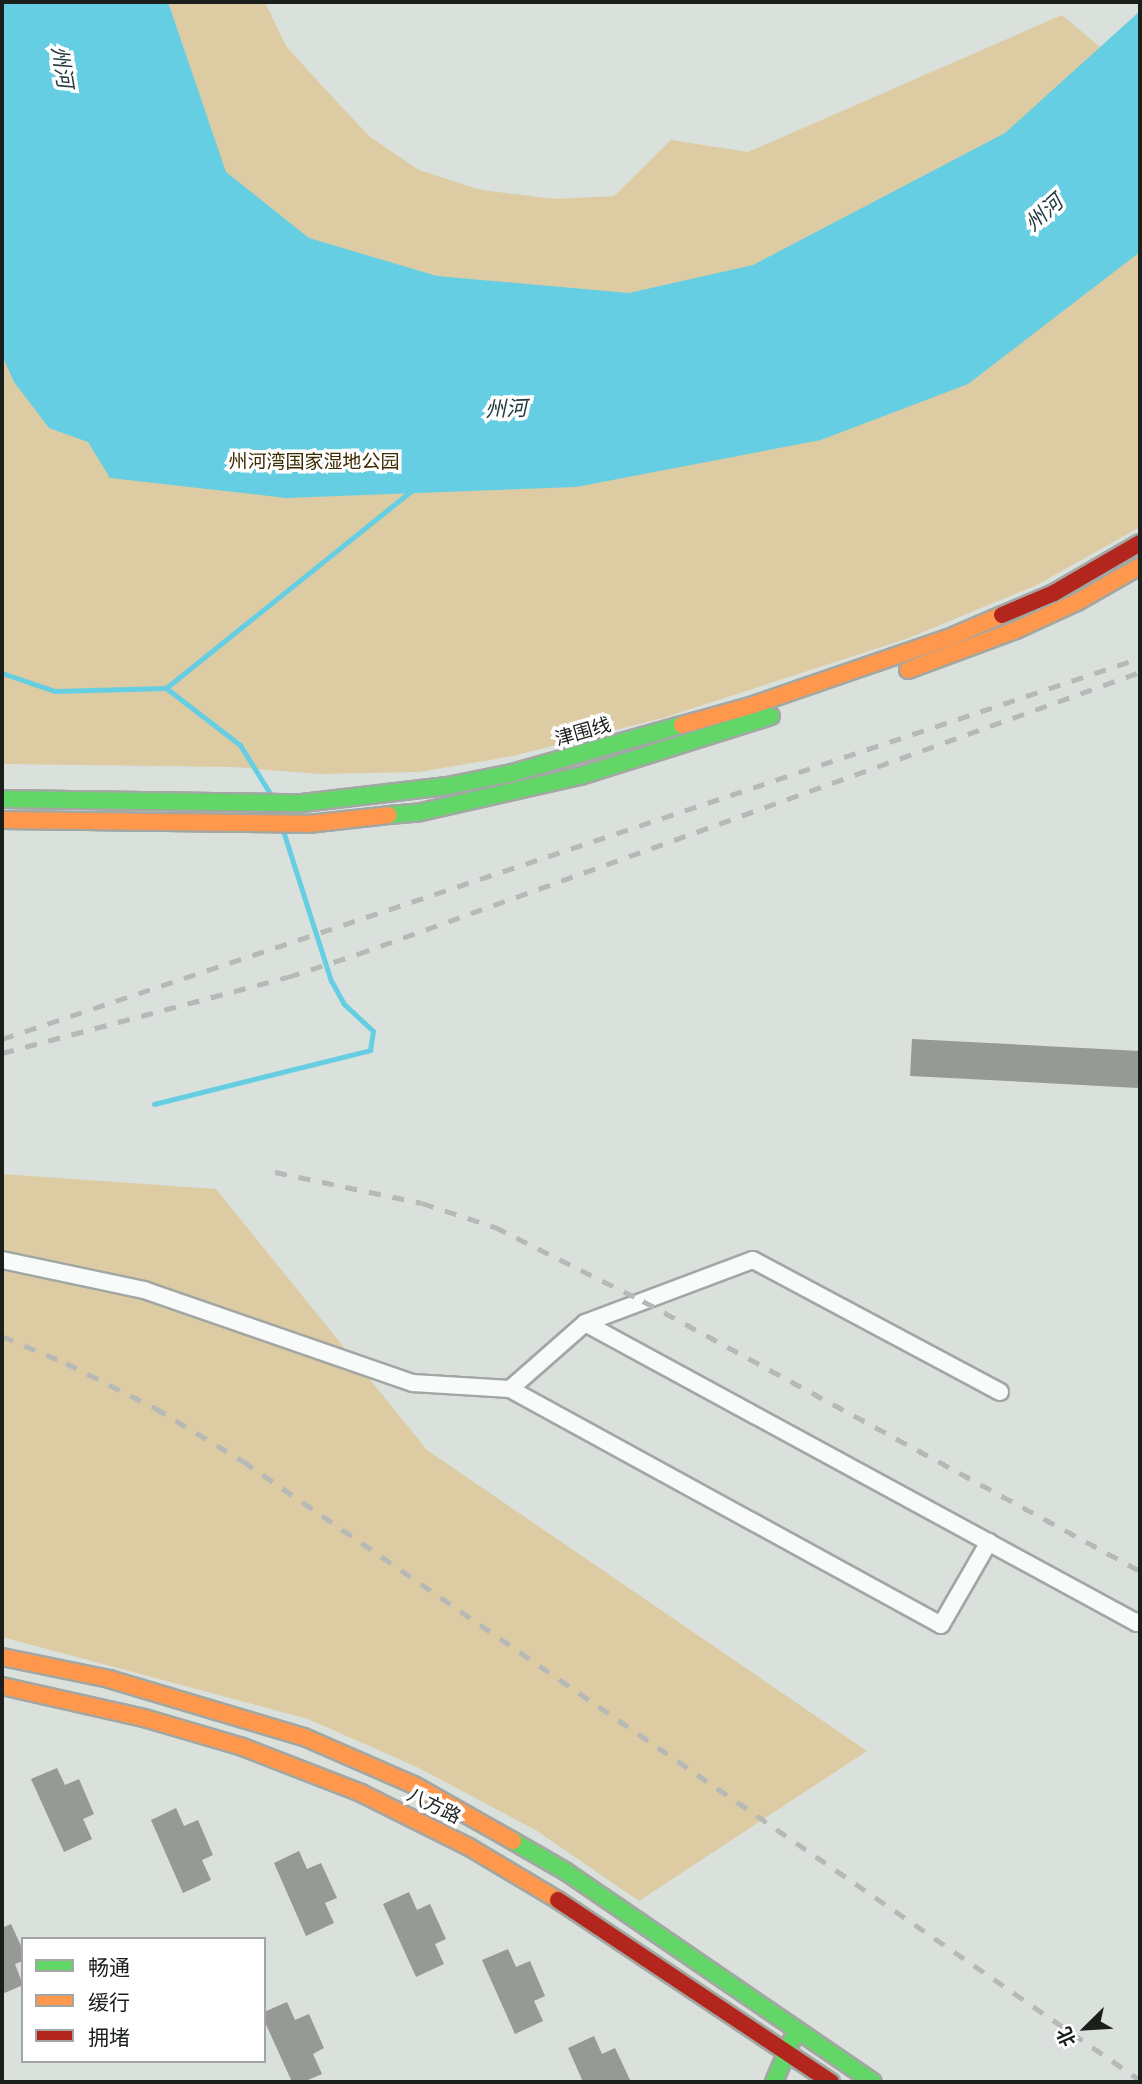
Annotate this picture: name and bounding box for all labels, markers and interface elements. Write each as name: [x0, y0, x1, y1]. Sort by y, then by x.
water label: 州河: [46, 44, 78, 90]
water label: 州河: [1020, 190, 1068, 236]
water label: 州河: [485, 396, 527, 422]
park label: 州河湾国家湿地公园: [229, 451, 399, 473]
street label: 津围线: [552, 713, 614, 751]
street label: 八方路: [403, 1783, 465, 1829]
legend: [21, 1937, 266, 2063]
text: 畅通: [88, 1955, 130, 1980]
text: 缓行: [88, 1990, 130, 2015]
north arrow: [1051, 1993, 1121, 2063]
text: 北: [1052, 2023, 1081, 2050]
text: 拥堵: [88, 2025, 130, 2050]

